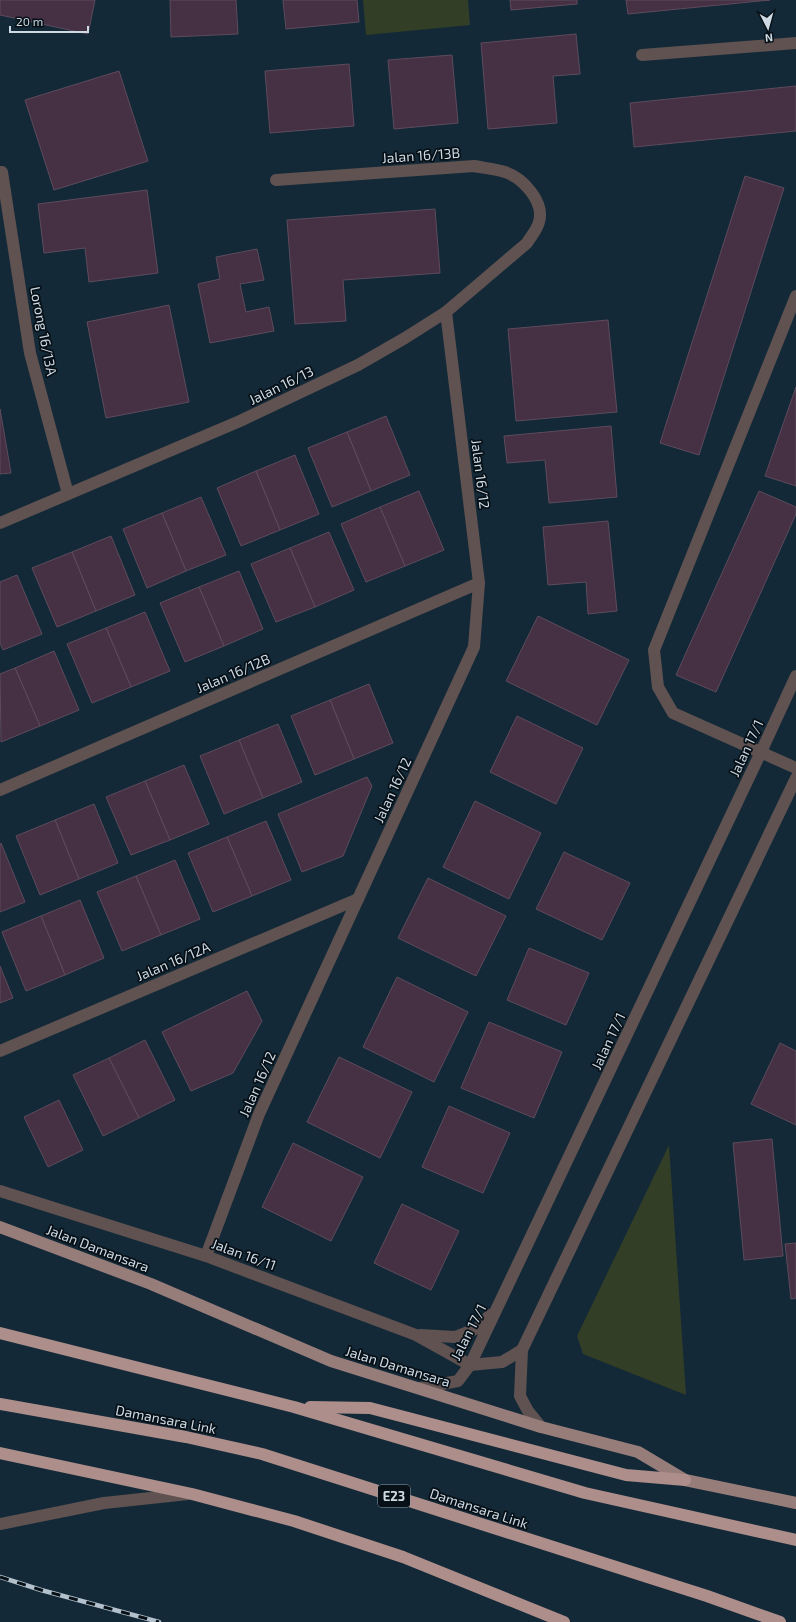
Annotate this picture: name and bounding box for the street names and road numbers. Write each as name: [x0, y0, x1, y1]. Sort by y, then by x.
street label: Jalan 16/13B: [381, 144, 461, 166]
street label: Lorong 16/13A: [27, 285, 61, 377]
street label: Jalan 16/13: [246, 362, 316, 408]
street label: Jalan 16/12: [468, 438, 494, 510]
street label: Jalan 16/12B: [194, 650, 272, 696]
street label: Jalan 17/1: [725, 717, 767, 779]
street label: Jalan 16/12: [370, 755, 415, 825]
street label: Jalan 16/12A: [134, 938, 213, 984]
street label: Jalan 17/1: [587, 1010, 629, 1072]
street label: Jalan 16/12: [235, 1049, 279, 1119]
street label: Jalan Damansara: [44, 1221, 152, 1275]
street label: Jalan 16/11: [209, 1234, 279, 1274]
street label: Jalan 17/1: [447, 1301, 489, 1363]
street label: Jalan Damansara: [344, 1342, 452, 1390]
street label: Damansara Link: [114, 1401, 218, 1437]
street label: Damansara Link: [428, 1484, 530, 1532]
road number: E23: [378, 1485, 410, 1507]

